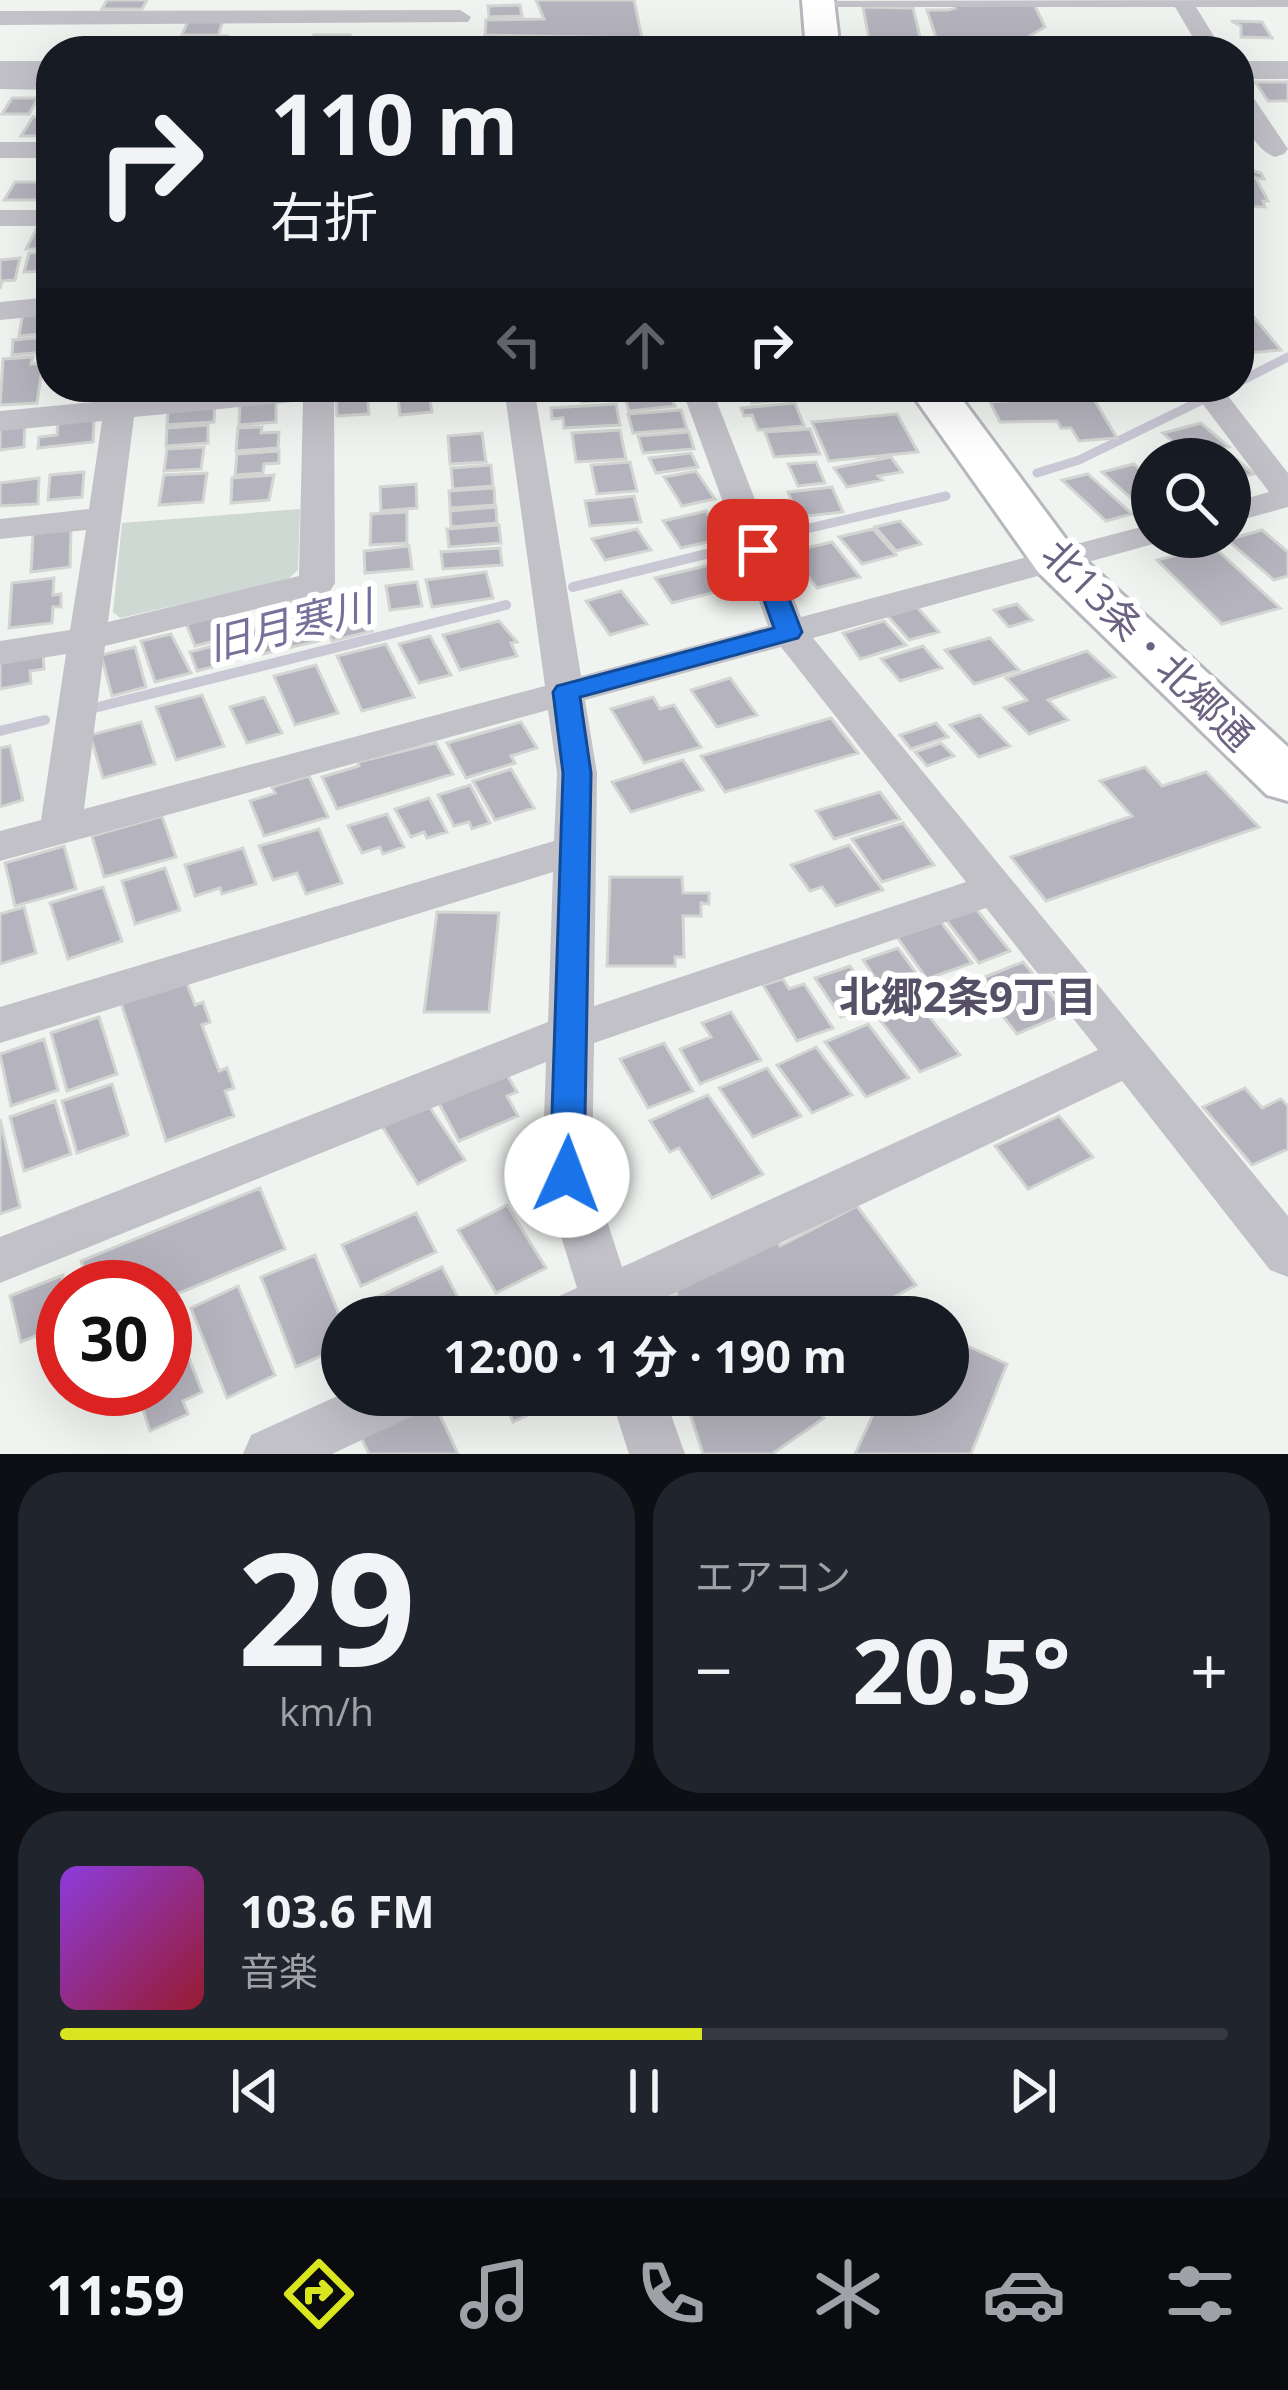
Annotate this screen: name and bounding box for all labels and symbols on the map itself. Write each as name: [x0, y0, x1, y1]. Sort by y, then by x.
pin: [707, 499, 809, 601]
street label: 北13条・北郷通: [1032, 527, 1266, 761]
water label: 旧月寒川: [201, 575, 382, 672]
district label: 北郷2条9丁目: [839, 967, 1097, 1024]
position arrow: [504, 1112, 630, 1238]
speed limit sign: 30: [36, 1260, 192, 1416]

